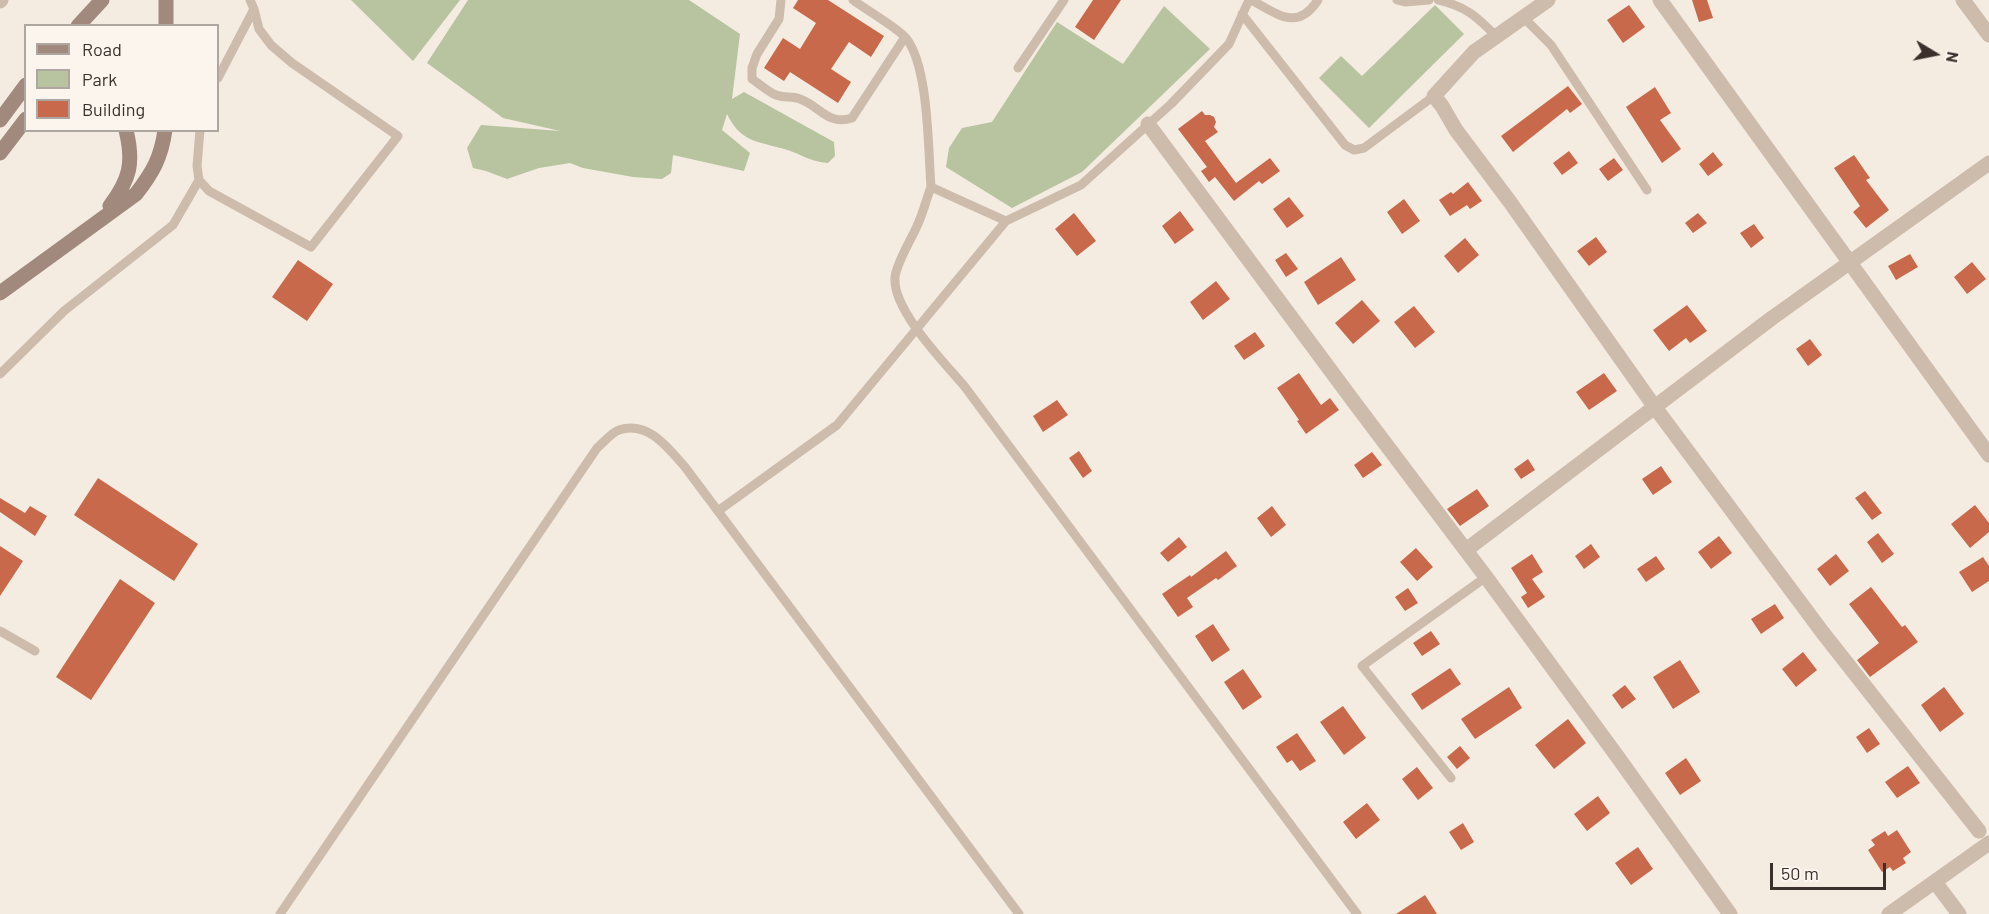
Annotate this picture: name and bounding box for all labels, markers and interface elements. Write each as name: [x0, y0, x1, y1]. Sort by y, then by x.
legend: [24, 24, 219, 132]
north arrow: [1905, 24, 1965, 84]
text: Road: [82, 38, 122, 60]
text: N: [1943, 50, 1963, 64]
text: Park: [82, 68, 117, 90]
text: Building: [82, 98, 145, 120]
scale bar: [1773, 851, 1888, 889]
text: 50 m: [1781, 862, 1819, 884]

